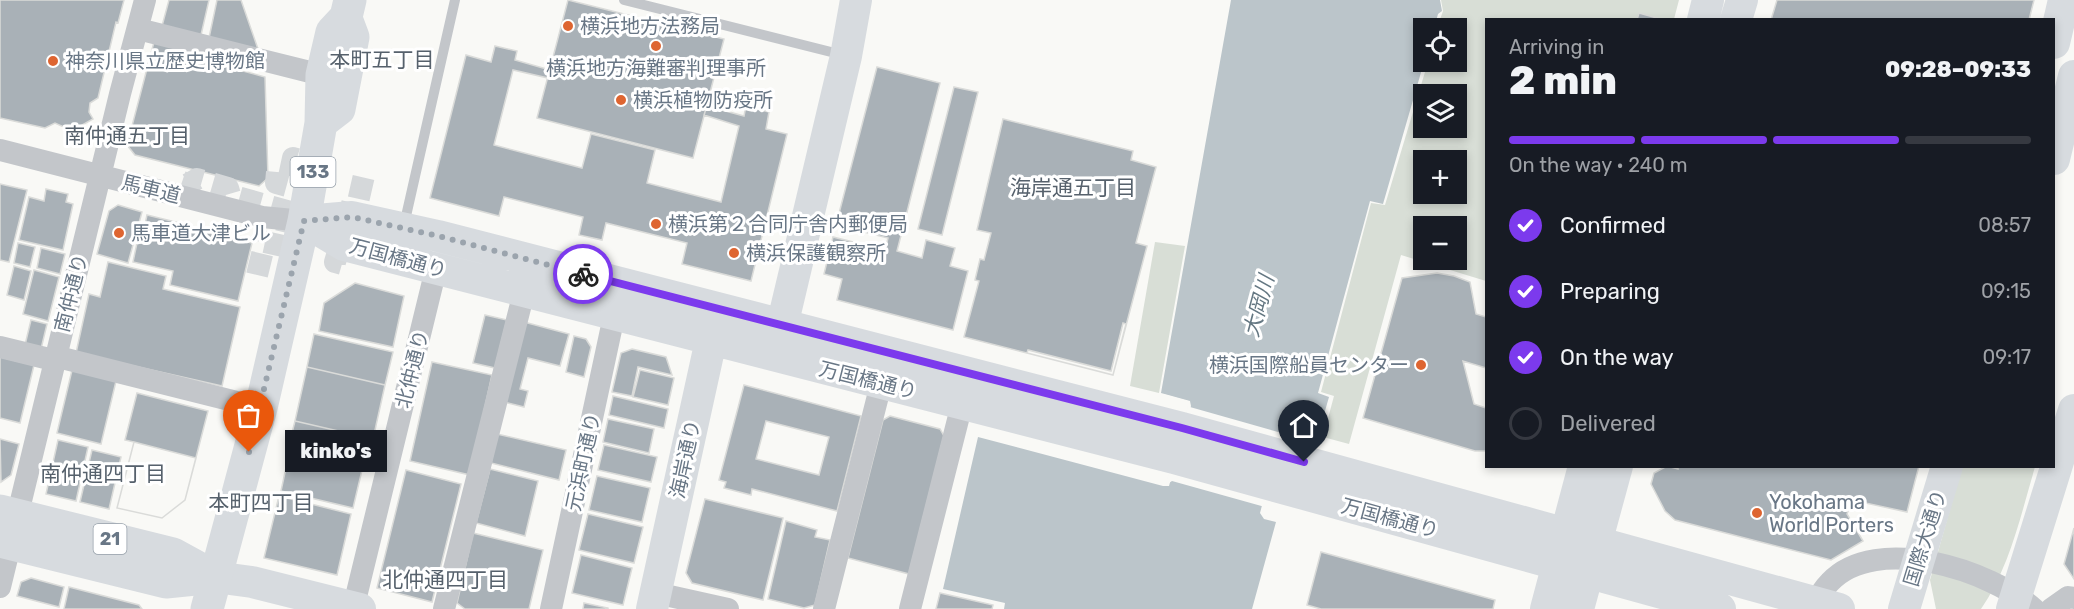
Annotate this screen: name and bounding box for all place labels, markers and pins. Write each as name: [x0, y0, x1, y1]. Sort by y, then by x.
place label: 横浜地方法務局: [580, 14, 720, 38]
marker: 横浜地方法務局: [561, 19, 575, 33]
marker: 横浜地方海難審判理事所: [649, 39, 663, 53]
place label: 神奈川県立歴史博物館: [65, 49, 265, 73]
marker: 神奈川県立歴史博物館: [46, 54, 60, 68]
place label: 横浜地方海難審判理事所: [546, 56, 766, 80]
place label: 横浜植物防疫所: [633, 88, 773, 112]
marker: 横浜植物防疫所: [614, 93, 628, 107]
place label: 横浜第２合同庁舎内郵便局: [668, 212, 908, 236]
marker: 横浜第２合同庁舎内郵便局: [649, 217, 663, 231]
place label: 馬車道大津ビル: [131, 221, 271, 245]
marker: 馬車道大津ビル: [112, 226, 126, 240]
place label: 横浜保護観察所: [746, 241, 886, 265]
marker: 横浜保護観察所: [727, 246, 741, 260]
place label: 横浜国際船員センター: [1209, 353, 1409, 377]
marker: 横浜国際船員センター: [1414, 358, 1428, 372]
pin: [223, 390, 274, 452]
pin: [1278, 400, 1329, 462]
callout: kinko's: [285, 431, 387, 473]
place label: Yokohama World Porters: [1769, 490, 1894, 537]
marker: Yokohama World Porters: [1750, 506, 1764, 520]

